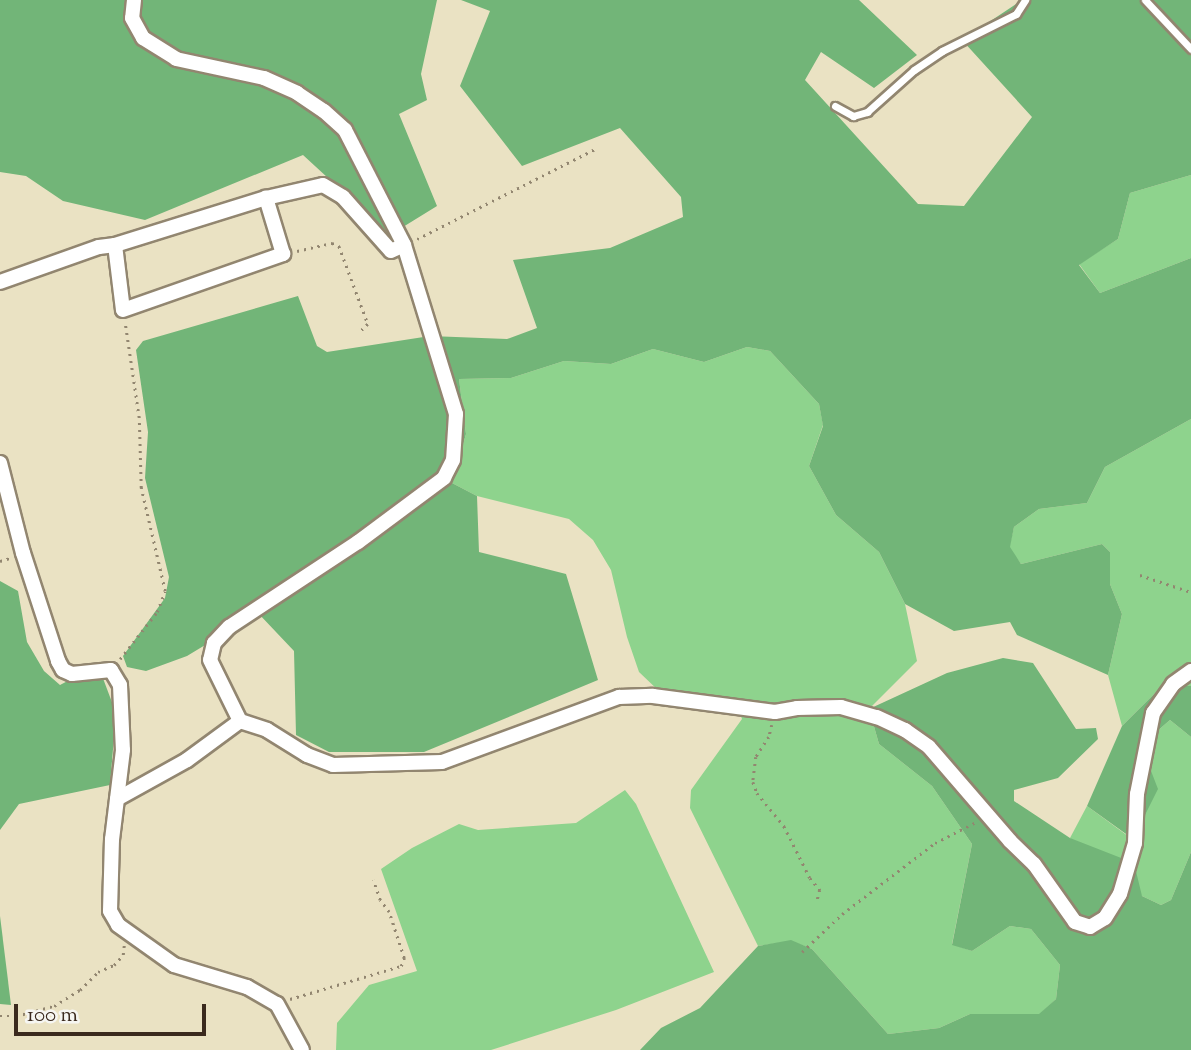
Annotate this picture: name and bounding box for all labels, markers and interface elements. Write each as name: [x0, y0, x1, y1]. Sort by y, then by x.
scale bar: [18, 990, 210, 1034]
text: 100 m: [27, 1001, 78, 1031]

